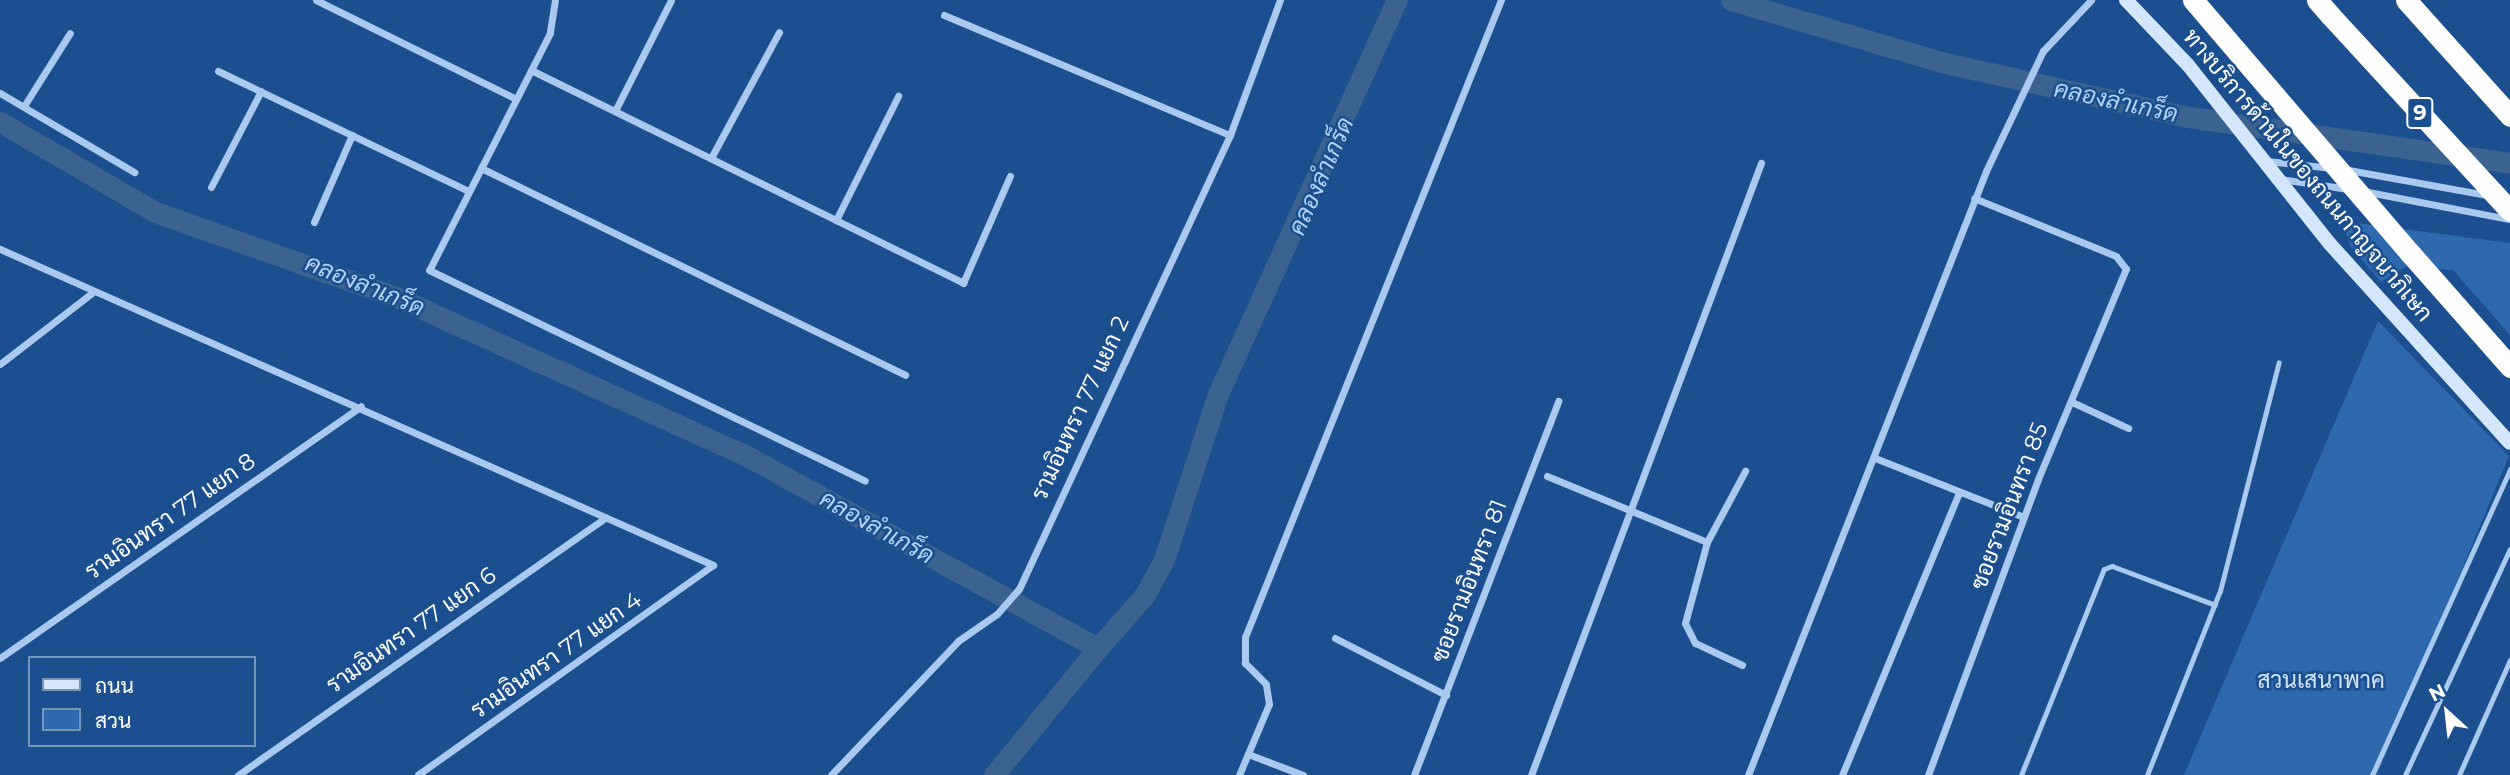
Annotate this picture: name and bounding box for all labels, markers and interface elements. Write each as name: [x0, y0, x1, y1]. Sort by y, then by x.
street label: ทางบริการด้านในของถนนกาญจนาภิเษก: [2177, 23, 2439, 327]
water label: คลองลำเกร็ด: [2051, 74, 2181, 128]
road number: 9: [2406, 96, 2434, 130]
water label: คลองลำเกร็ด: [1282, 113, 1360, 239]
water label: คลองลำเกร็ด: [301, 248, 429, 322]
street label: รามอินทรา 77 แยก 2: [1025, 312, 1135, 504]
street label: ซอยรามอินทรา 85: [1964, 419, 2054, 593]
street label: รามอินทรา 77 แยก 8: [80, 447, 260, 585]
water label: คลองลำเกร็ด: [815, 484, 939, 570]
street label: ซอยรามอินทรา 81: [1425, 496, 1513, 666]
street label: รามอินทรา 77 แยก 6: [321, 561, 501, 699]
street label: รามอินทรา 77 แยก 4: [465, 586, 647, 724]
legend: [28, 656, 256, 747]
park label: สวนเสนาพาค: [2257, 666, 2385, 694]
text: ถนน: [95, 673, 134, 698]
north arrow: [2412, 677, 2482, 747]
text: N: [2425, 679, 2449, 707]
text: สวน: [95, 708, 131, 733]

